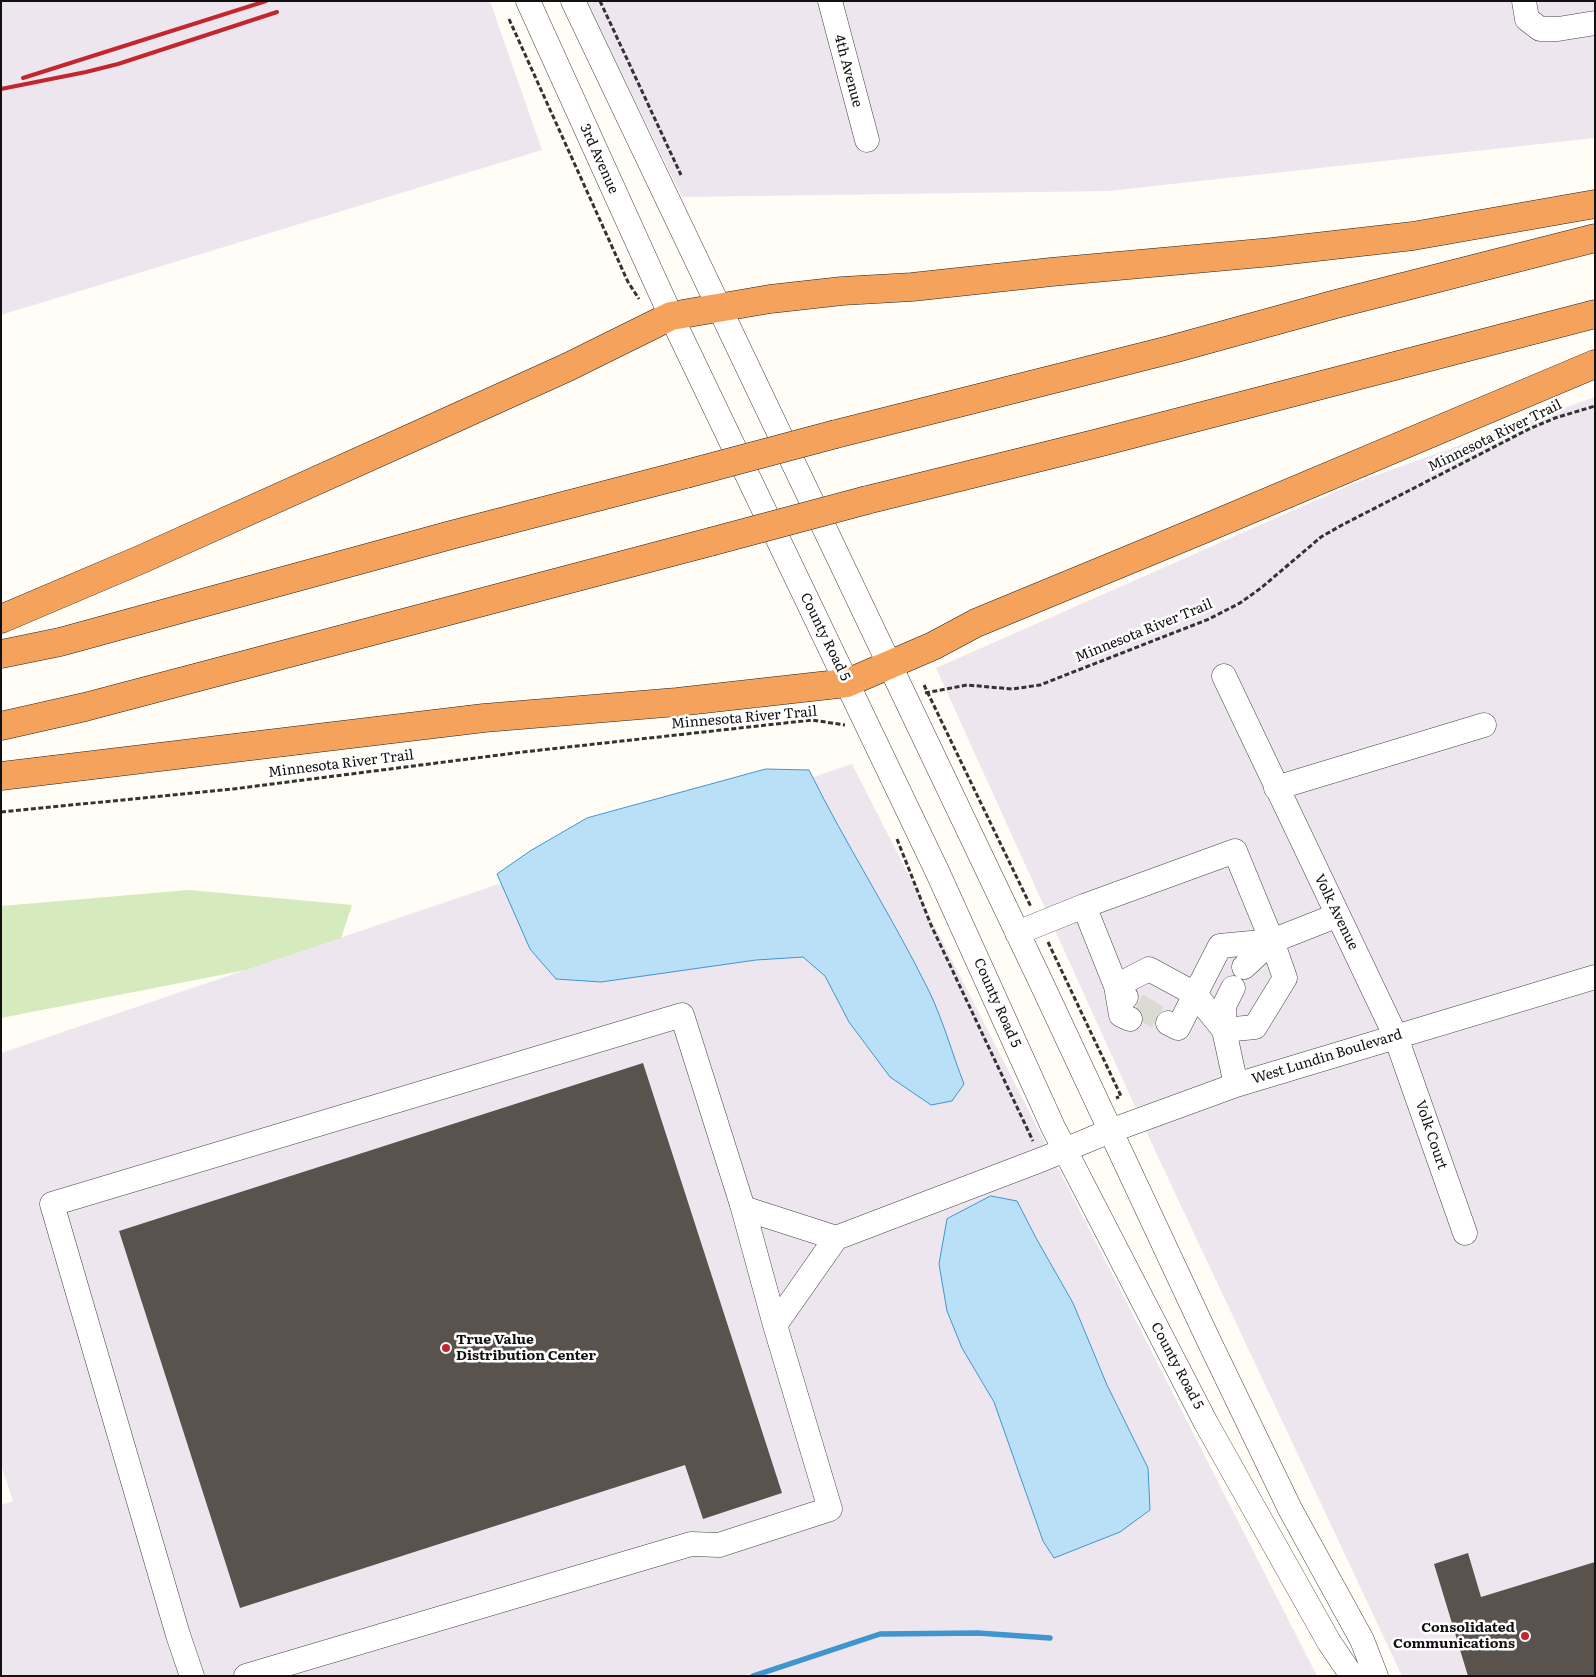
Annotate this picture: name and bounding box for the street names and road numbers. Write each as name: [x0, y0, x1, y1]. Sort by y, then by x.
street label: 4th Avenue: [830, 33, 866, 109]
street label: 3rd Avenue: [576, 122, 622, 196]
street label: Minnesota River Trail: [1425, 396, 1565, 476]
street label: County Road 5: [796, 590, 854, 684]
street label: Minnesota River Trail: [1073, 596, 1215, 666]
street label: Minnesota River Trail: [670, 703, 818, 733]
street label: Minnesota River Trail: [267, 747, 415, 781]
street label: Volk Avenue: [1310, 871, 1362, 953]
street label: County Road 5: [970, 956, 1024, 1050]
street label: West Lundin Boulevard: [1250, 1026, 1404, 1088]
street label: Volk Court: [1411, 1098, 1451, 1172]
street label: County Road 5: [1147, 1320, 1207, 1412]

